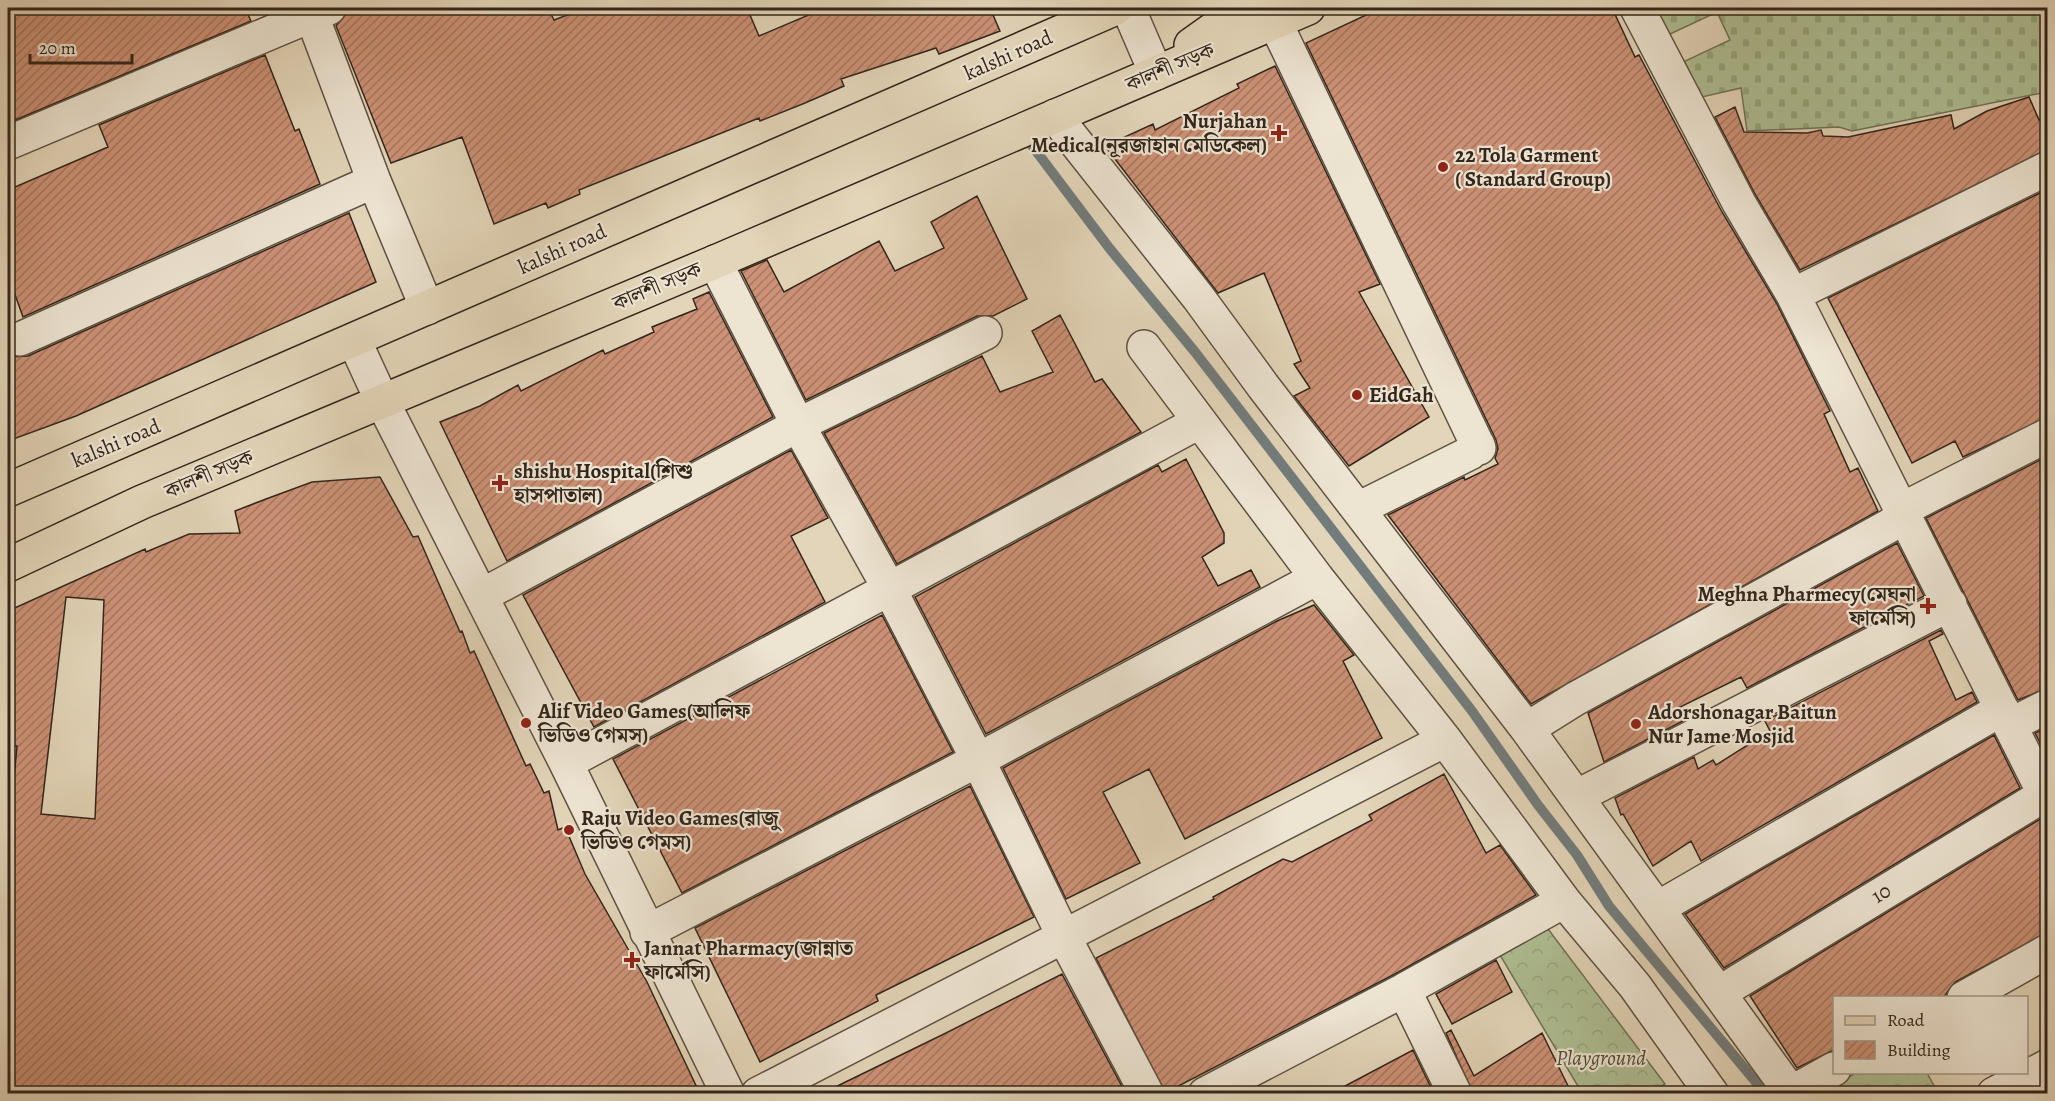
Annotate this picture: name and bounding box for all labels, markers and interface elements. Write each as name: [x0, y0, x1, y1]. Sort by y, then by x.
street label: kalshi road: [959, 23, 1057, 87]
scale bar: [30, 27, 132, 65]
street label: কালশী সড়ক: [1120, 35, 1220, 99]
text: 20 m: [39, 36, 76, 60]
place label: Nurjahan Medical(নূরজাহান মেডিকেল): [1031, 107, 1267, 159]
marker: Nurjahan Medical(নূরজাহান মেডিকেল): [1272, 126, 1286, 140]
place label: 22 Tola Garment ( Standard Group): [1455, 141, 1611, 193]
marker: 22 Tola Garment ( Standard Group): [1436, 160, 1450, 174]
street label: kalshi road: [513, 217, 611, 281]
street label: কালশী সড়ক: [607, 254, 707, 318]
place label: EidGah: [1369, 381, 1434, 409]
marker: EidGah: [1350, 388, 1364, 402]
street label: kalshi road: [67, 411, 165, 474]
street label: কালশী সড়ক: [159, 442, 259, 506]
place label: shishu Hospital(শিশু হাসপাতাল): [513, 457, 693, 509]
marker: shishu Hospital(শিশু হাসপাতাল): [491, 474, 509, 492]
place label: Meghna Pharmecy(মেঘনা ফার্মেসি): [1697, 580, 1916, 632]
marker: Meghna Pharmecy(মেঘনা ফার্মেসি): [1921, 599, 1935, 613]
place label: Alif Video Games(আলিফ ভিডিও গেমস): [537, 697, 751, 749]
place label: Adorshonagar Baitun Nur Jame Mosjid: [1647, 698, 1837, 750]
marker: Alif Video Games(আলিফ ভিডিও গেমস): [519, 716, 533, 730]
marker: Adorshonagar Baitun Nur Jame Mosjid: [1629, 717, 1643, 731]
place label: Raju Video Games(রাজু ভিডিও গেমস): [580, 804, 782, 856]
marker: Raju Video Games(রাজু ভিডিও গেমস): [562, 823, 576, 837]
street label: 10: [1866, 876, 1896, 910]
place label: Jannat Pharmacy(জান্নাত ফার্মেসি): [643, 934, 855, 986]
marker: Jannat Pharmacy(জান্নাত ফার্মেসি): [625, 953, 639, 967]
legend: [1833, 996, 2028, 1074]
text: Road: [1887, 1008, 1925, 1032]
text: Building: [1887, 1038, 1951, 1062]
park label: Playground: [1556, 1044, 1646, 1072]

